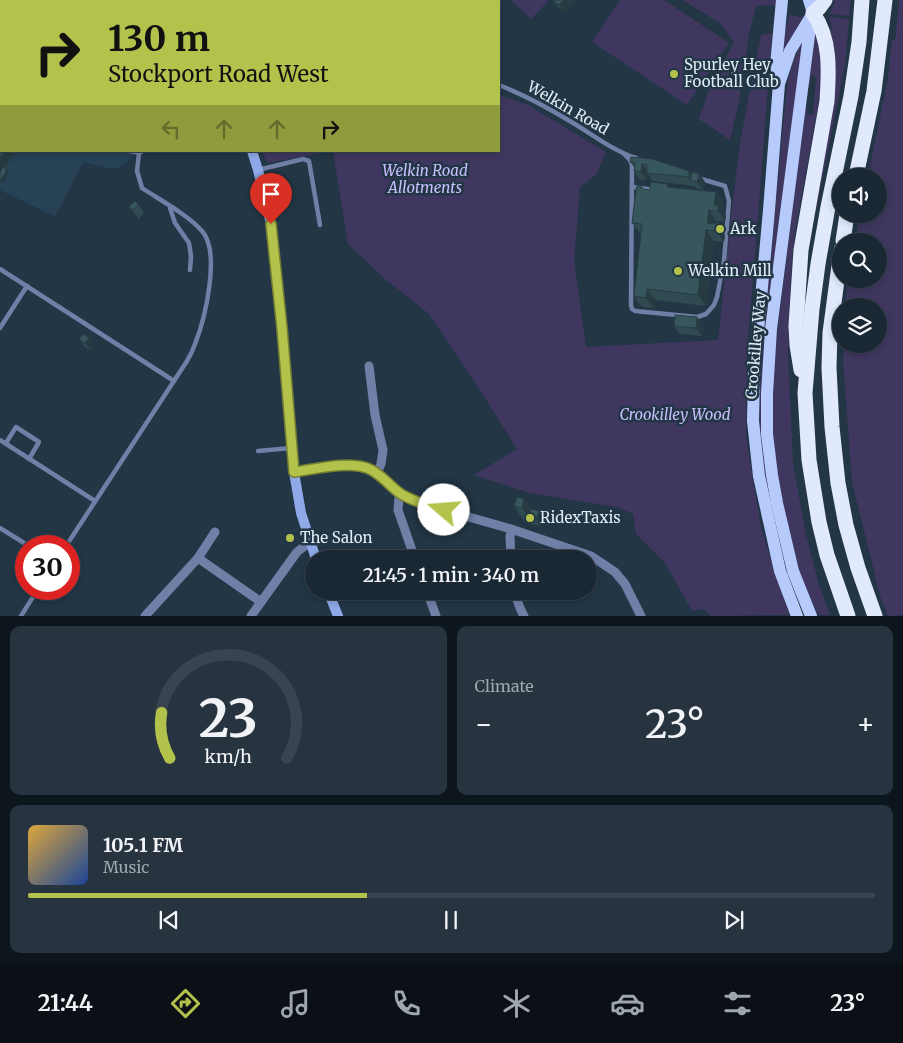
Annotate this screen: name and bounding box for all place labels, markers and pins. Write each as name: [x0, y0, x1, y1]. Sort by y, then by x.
place label: Spurley Hey Football Club: [684, 55, 779, 91]
marker: Spurley Hey Football Club: [668, 68, 680, 80]
pin: [250, 173, 292, 224]
place label: Ark: [729, 219, 757, 238]
marker: Ark: [714, 223, 726, 235]
place label: Welkin Mill: [687, 261, 772, 280]
marker: Welkin Mill: [672, 265, 684, 277]
place label: RidexTaxis: [540, 508, 621, 527]
marker: RidexTaxis: [524, 512, 536, 524]
place label: The Salon: [300, 528, 372, 547]
marker: The Salon: [284, 532, 296, 544]

